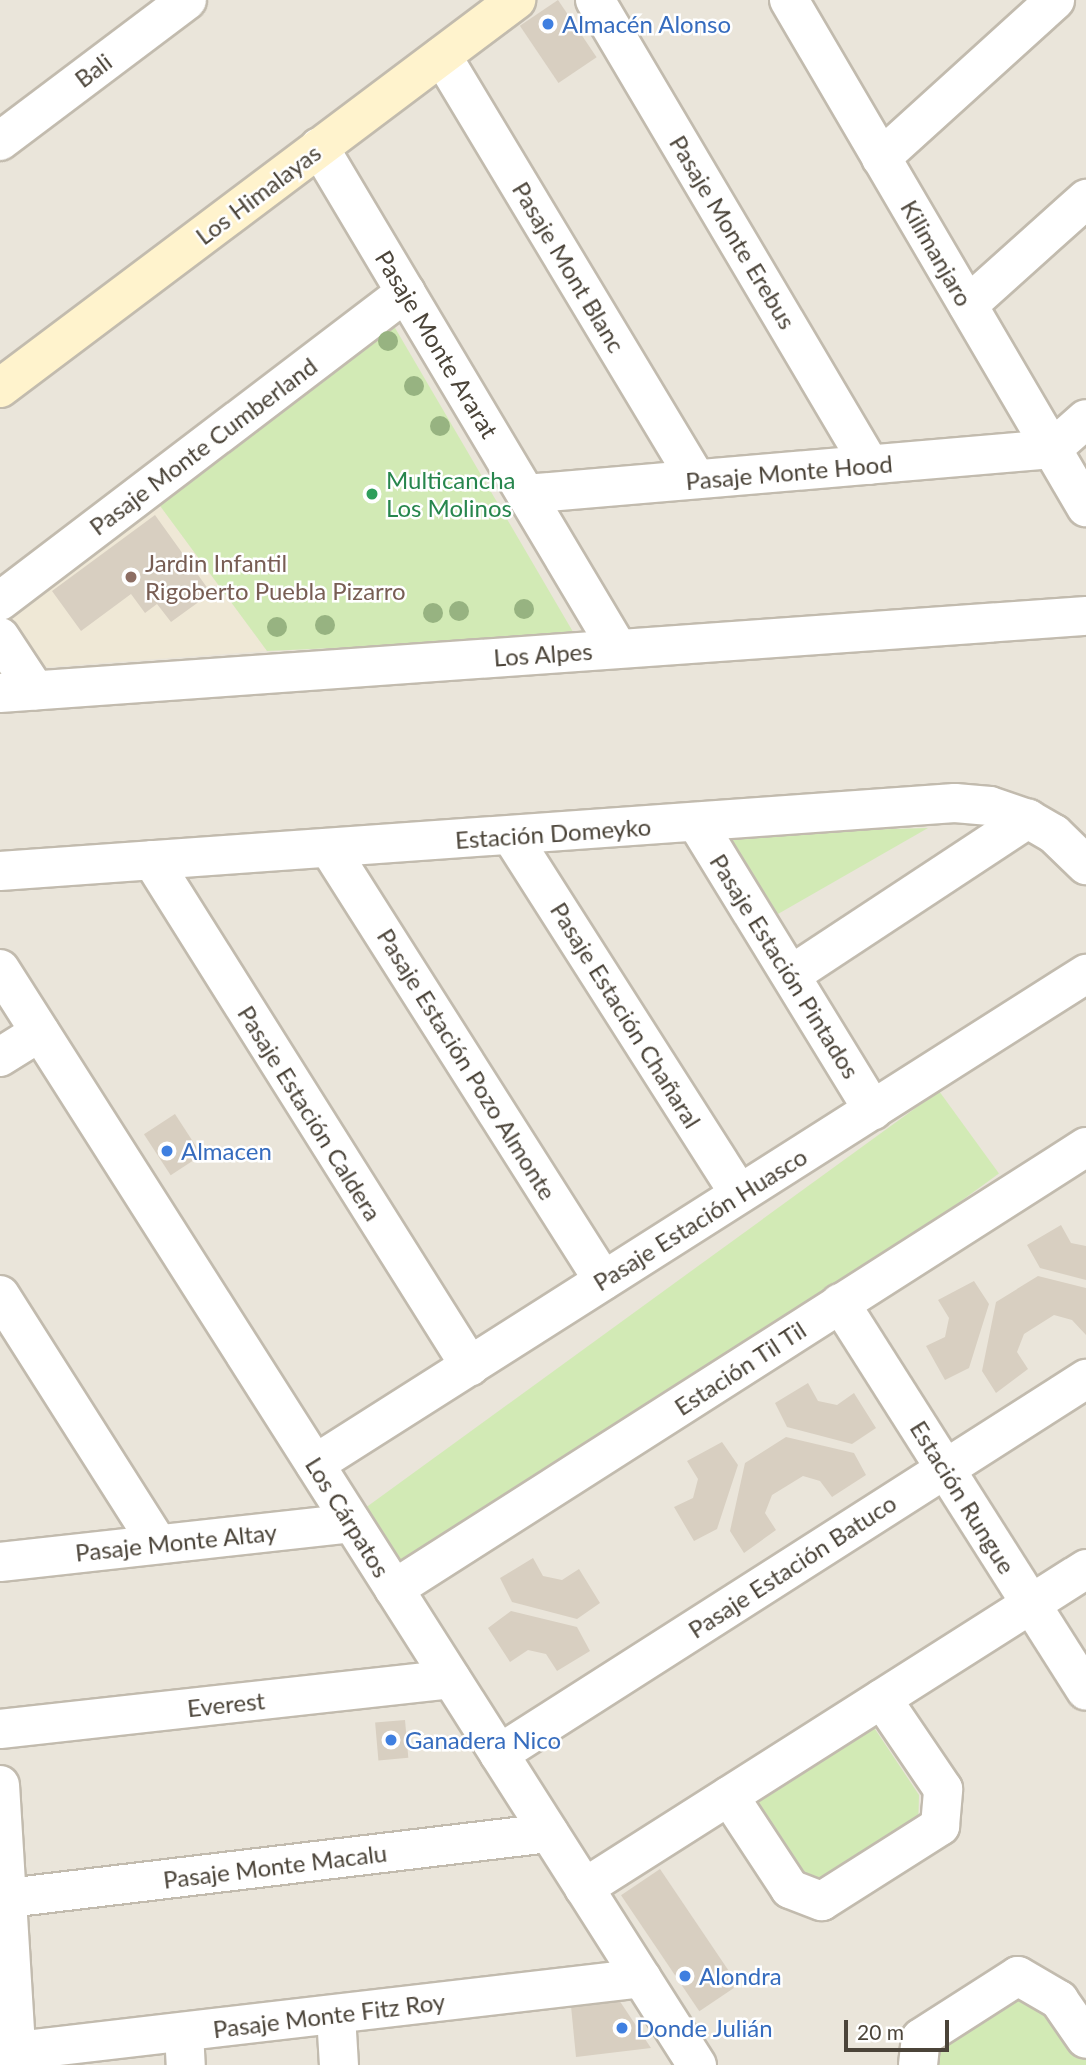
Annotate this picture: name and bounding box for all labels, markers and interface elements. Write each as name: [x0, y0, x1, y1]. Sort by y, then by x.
place label: Almacén Alonso: [562, 10, 732, 38]
marker: Almacén Alonso: [540, 16, 556, 32]
street label: Bali: [69, 47, 117, 93]
street label: Pasaje Monte Erebus: [664, 130, 802, 334]
street label: Los Himalayas: [190, 138, 326, 250]
street label: Pasaje Mont Blanc: [507, 176, 631, 358]
street label: Kilimanjaro: [895, 195, 979, 311]
street label: Pasaje Monte Ararat: [369, 245, 505, 443]
street label: Pasaje Monte Cumberland: [84, 351, 322, 541]
street label: Pasaje Monte Hood: [684, 449, 894, 495]
place label: Multicancha Los Molinos: [386, 466, 515, 522]
marker: Multicancha Los Molinos: [364, 486, 380, 502]
place label: Jardin Infantil Rigoberto Puebla Pizarro: [145, 549, 406, 605]
marker: Jardin Infantil Rigoberto Puebla Pizarro: [123, 569, 139, 585]
street label: Los Alpes: [492, 636, 594, 672]
street label: Estación Domeyko: [454, 812, 652, 854]
street label: Pasaje Estación Pintados: [704, 849, 866, 1083]
street label: Pasaje Estación Chañaral: [545, 897, 707, 1133]
street label: Pasaje Estación Pozo Almonte: [371, 923, 563, 1205]
street label: Pasaje Estación Caldera: [232, 1000, 388, 1226]
place label: Almacen: [181, 1137, 272, 1165]
street label: Pasaje Estación Huasco: [588, 1141, 812, 1297]
marker: Almacen: [159, 1143, 175, 1159]
street label: Estación Til Til: [668, 1314, 812, 1422]
street label: Estación Rungue: [904, 1415, 1022, 1579]
street label: Los Cárpatos: [300, 1452, 396, 1582]
street label: Pasaje Estación Batuco: [683, 1488, 901, 1644]
street label: Pasaje Monte Altay: [73, 1517, 279, 1567]
street label: Everest: [186, 1686, 266, 1722]
place label: Ganadera Nico: [405, 1726, 561, 1754]
marker: Ganadera Nico: [383, 1732, 399, 1748]
street label: Pasaje Monte Macalu: [161, 1838, 389, 1894]
place label: Alondra: [699, 1962, 782, 1990]
marker: Alondra: [677, 1968, 693, 1984]
street label: Pasaje Monte Fitz Roy: [211, 1986, 447, 2044]
scale bar: [848, 2006, 953, 2050]
place label: Donde Julián: [636, 2014, 773, 2042]
text: 20 m: [857, 2019, 904, 2044]
marker: Donde Julián: [614, 2020, 630, 2036]

